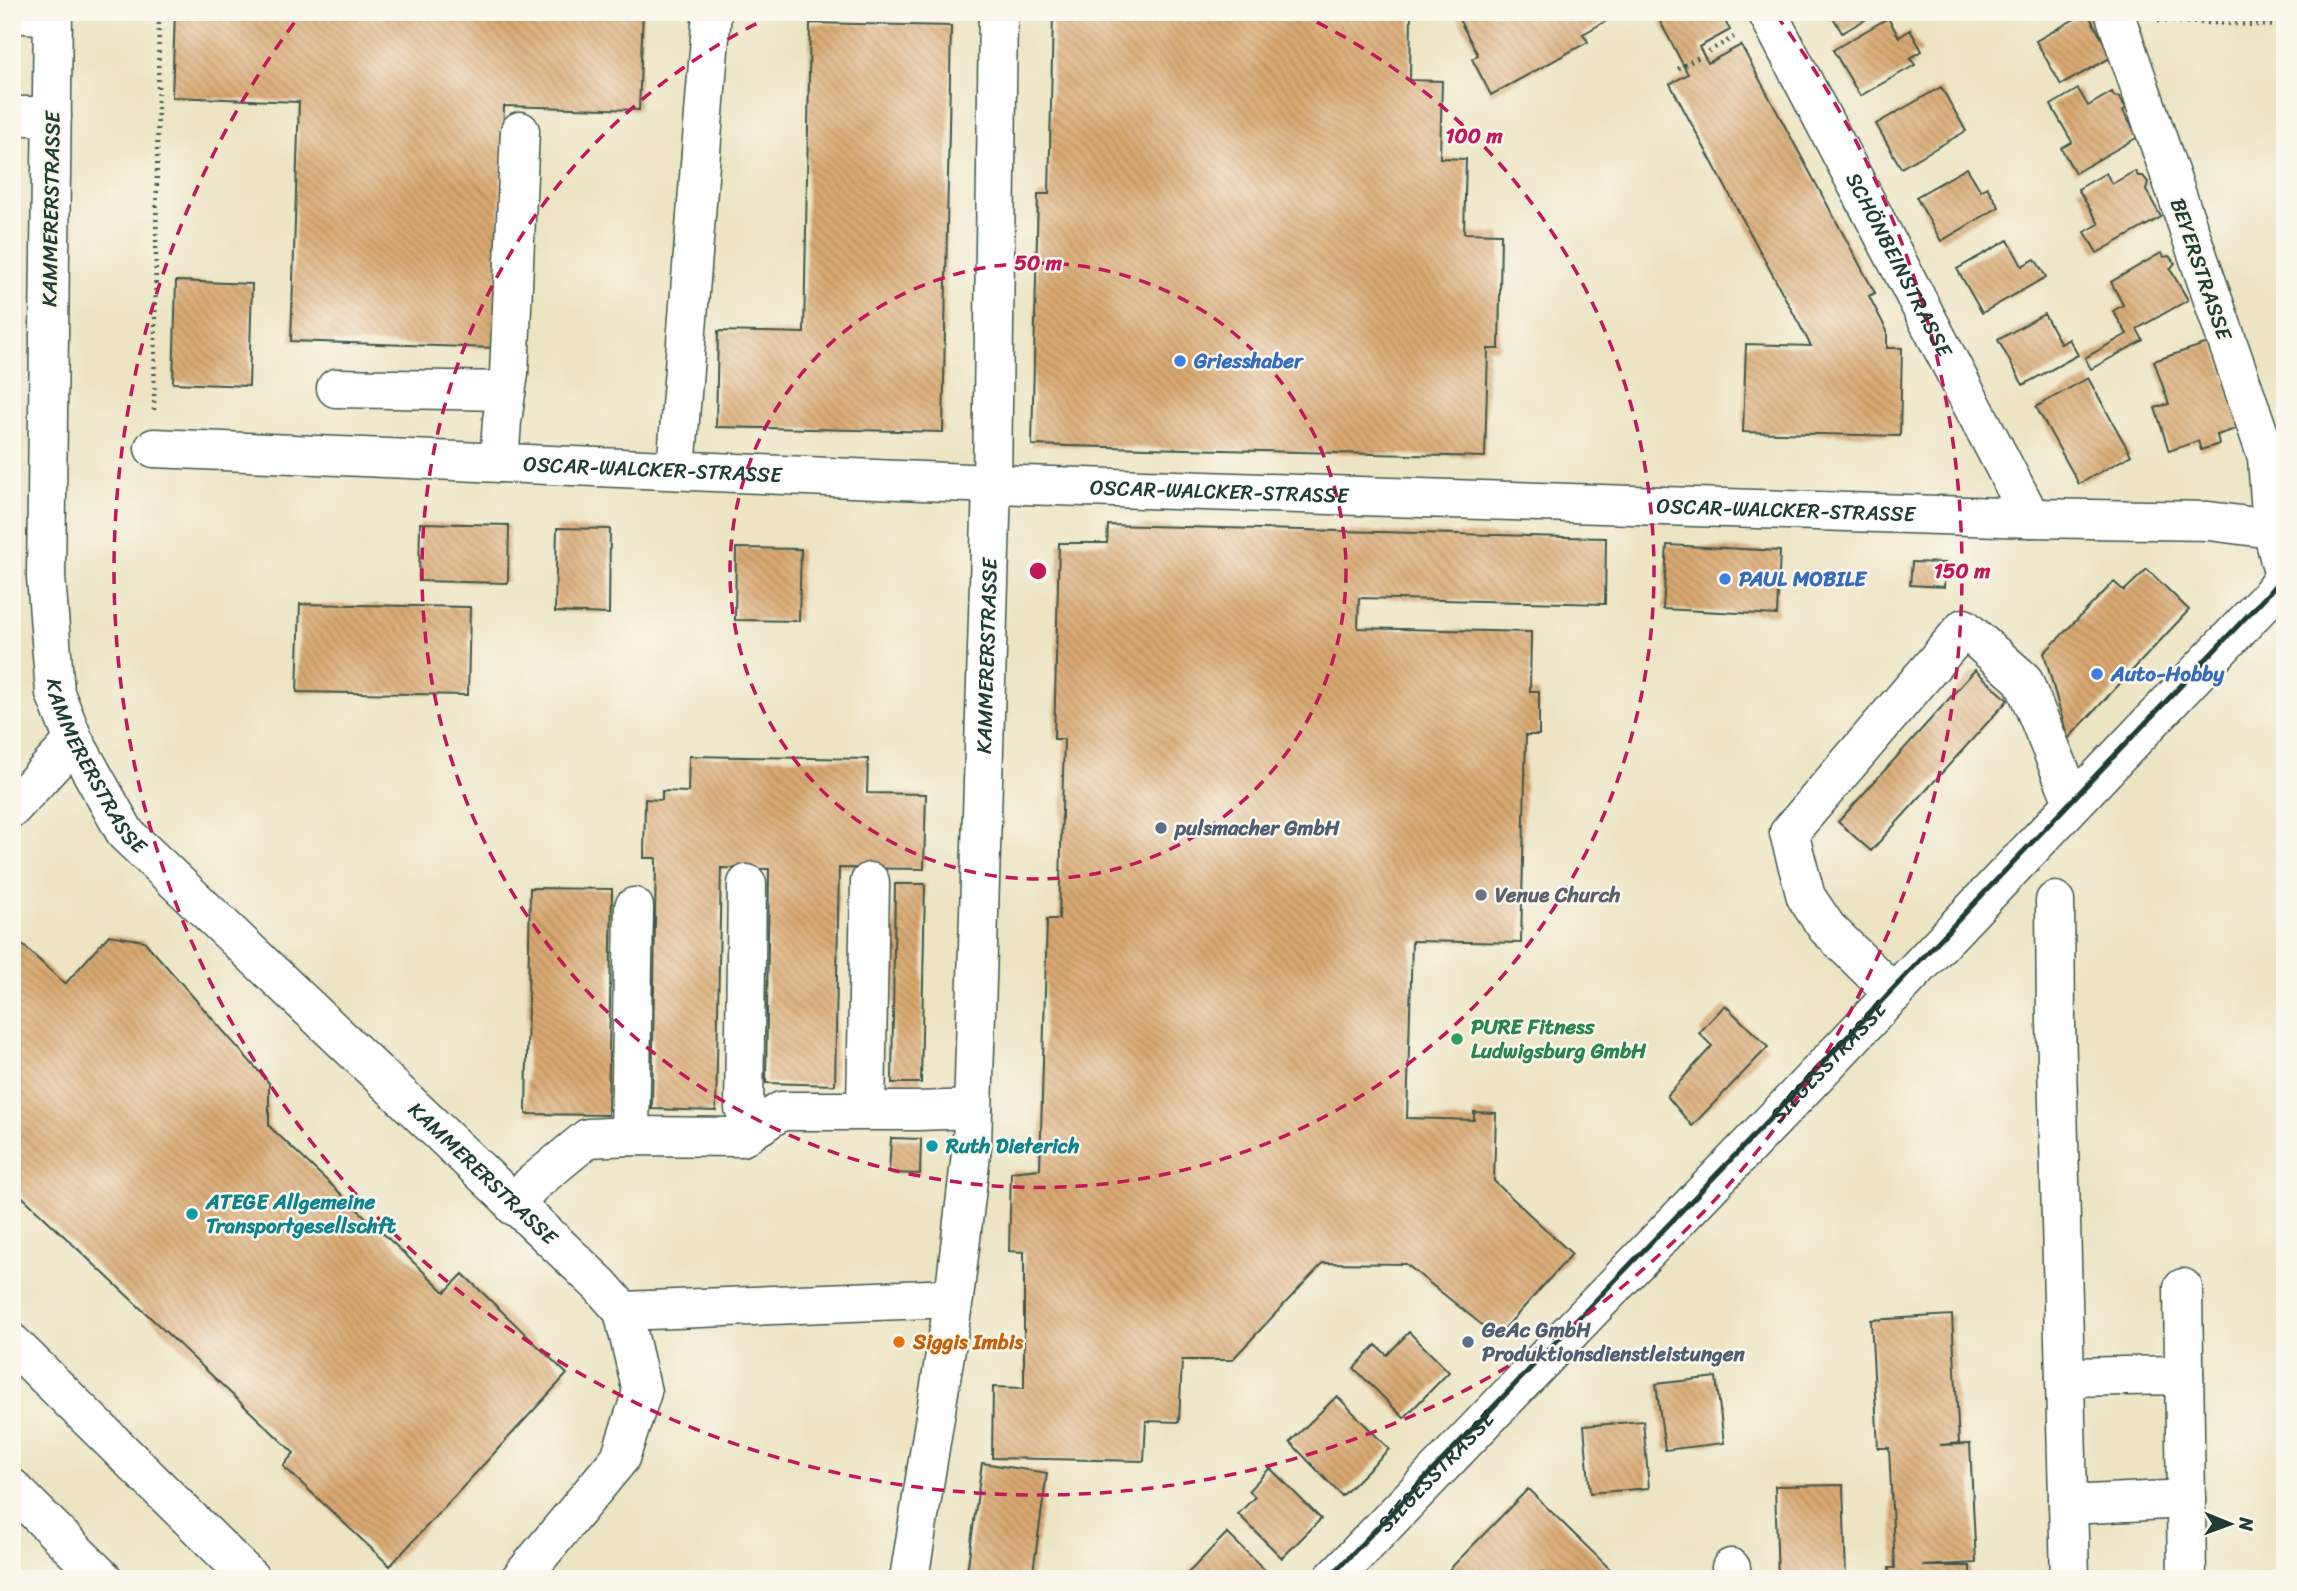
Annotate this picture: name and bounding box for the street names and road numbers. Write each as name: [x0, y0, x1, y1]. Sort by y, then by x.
street label: KAMMERERSTRASSE: [30, 109, 72, 307]
street label: SCHÖNBEINSTRASSE: [1835, 165, 1964, 365]
street label: BEYERSTRASSE: [2159, 193, 2244, 347]
street label: OSCAR-WALCKER-STRASSE: [523, 445, 784, 494]
street label: OSCAR-WALCKER-STRASSE: [1089, 468, 1350, 515]
street label: OSCAR-WALCKER-STRASSE: [1656, 487, 1917, 533]
street label: KAMMERERSTRASSE: [965, 556, 1009, 754]
street label: KAMMERERSTRASSE: [35, 677, 157, 865]
street label: SIEGESSTRASSE: [1760, 991, 1897, 1132]
street label: KAMMERERSTRASSE: [399, 1092, 568, 1256]
street label: SIEGESSTRASSE: [1368, 1400, 1505, 1542]

